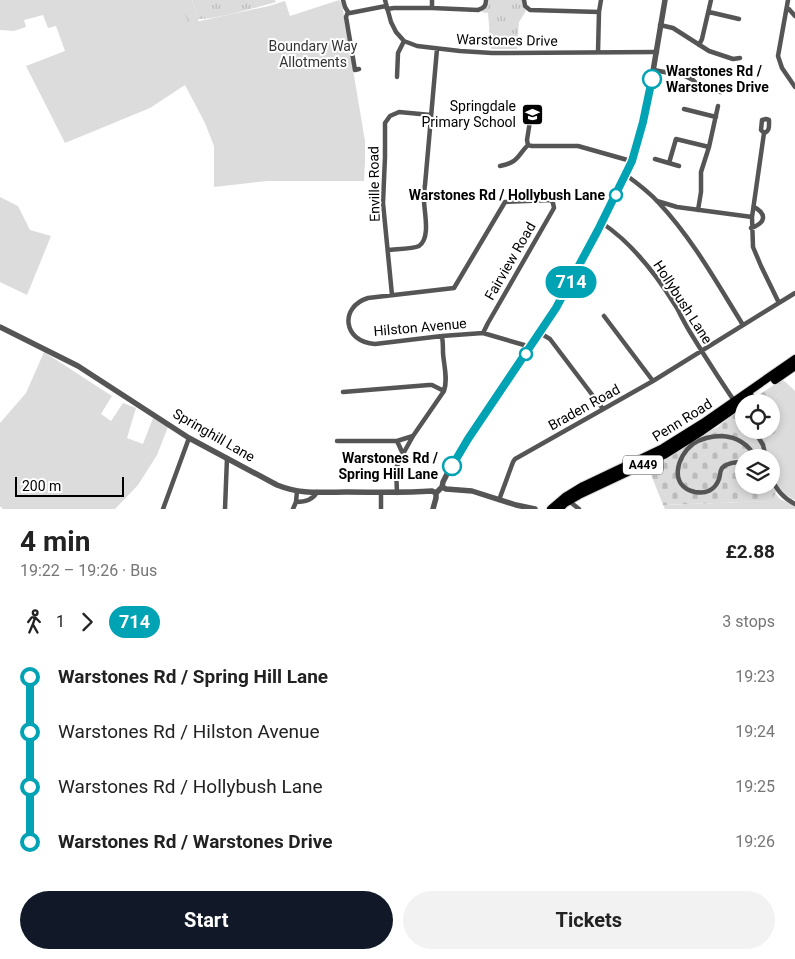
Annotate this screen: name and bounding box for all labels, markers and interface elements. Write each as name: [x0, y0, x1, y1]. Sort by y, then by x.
street label: Warstones Drive: [456, 31, 558, 49]
park label: Boundary Way Allotments: [269, 38, 358, 70]
place label: Warstones Rd / Warstones Drive: [666, 63, 769, 95]
marker: Warstones Rd / Warstones Drive: [642, 69, 662, 89]
place label: Springdale Primary School: [421, 98, 516, 130]
school or university icon: Springdale Primary School: [520, 102, 544, 126]
street label: Enville Road: [365, 146, 383, 222]
place label: Warstones Rd / Hollybush Lane: [409, 187, 605, 203]
marker: Warstones Rd / Hollybush Lane: [609, 188, 623, 202]
street label: Fairview Road: [481, 219, 539, 303]
street label: Hollybush Lane: [650, 258, 716, 346]
line badge: 714: [542, 266, 600, 298]
text: 714: [556, 271, 586, 292]
street label: Hilston Avenue: [373, 315, 467, 339]
unlabelled marker: [519, 347, 533, 361]
street label: Braden Road: [545, 381, 623, 433]
map controls: [735, 394, 780, 494]
button: locate: [735, 394, 780, 439]
street label: Penn Road: [649, 395, 715, 445]
street label: Springhill Lane: [170, 405, 258, 465]
button: layers: [735, 449, 780, 494]
place label: Warstones Rd / Spring Hill Lane: [338, 450, 439, 482]
marker: Warstones Rd / Spring Hill Lane: [442, 456, 462, 476]
road number: A449: [623, 456, 663, 474]
scale bar: [15, 474, 124, 497]
text: 200 m: [22, 478, 61, 494]
text: 4 min: [20, 525, 90, 558]
text: £2.88: [725, 540, 775, 563]
text: 19:22 – 19:26 · Bus: [20, 561, 157, 580]
icon: walk: [20, 608, 48, 636]
icon: forward: [73, 608, 101, 636]
text: 714: [119, 611, 150, 632]
text: 1: [56, 612, 65, 631]
text: 3 stops: [722, 612, 775, 631]
text: Warstones Rd / Spring Hill Lane: [58, 665, 328, 688]
text: 19:23: [735, 667, 775, 686]
text: Warstones Rd / Hilston Avenue: [58, 720, 320, 743]
text: 19:24: [735, 722, 775, 741]
text: Warstones Rd / Hollybush Lane: [58, 775, 323, 798]
text: 19:25: [735, 777, 775, 796]
text: Warstones Rd / Warstones Drive: [58, 830, 332, 853]
text: 19:26: [735, 832, 775, 851]
button: Start: [20, 891, 393, 949]
button: Tickets: [403, 891, 775, 949]

